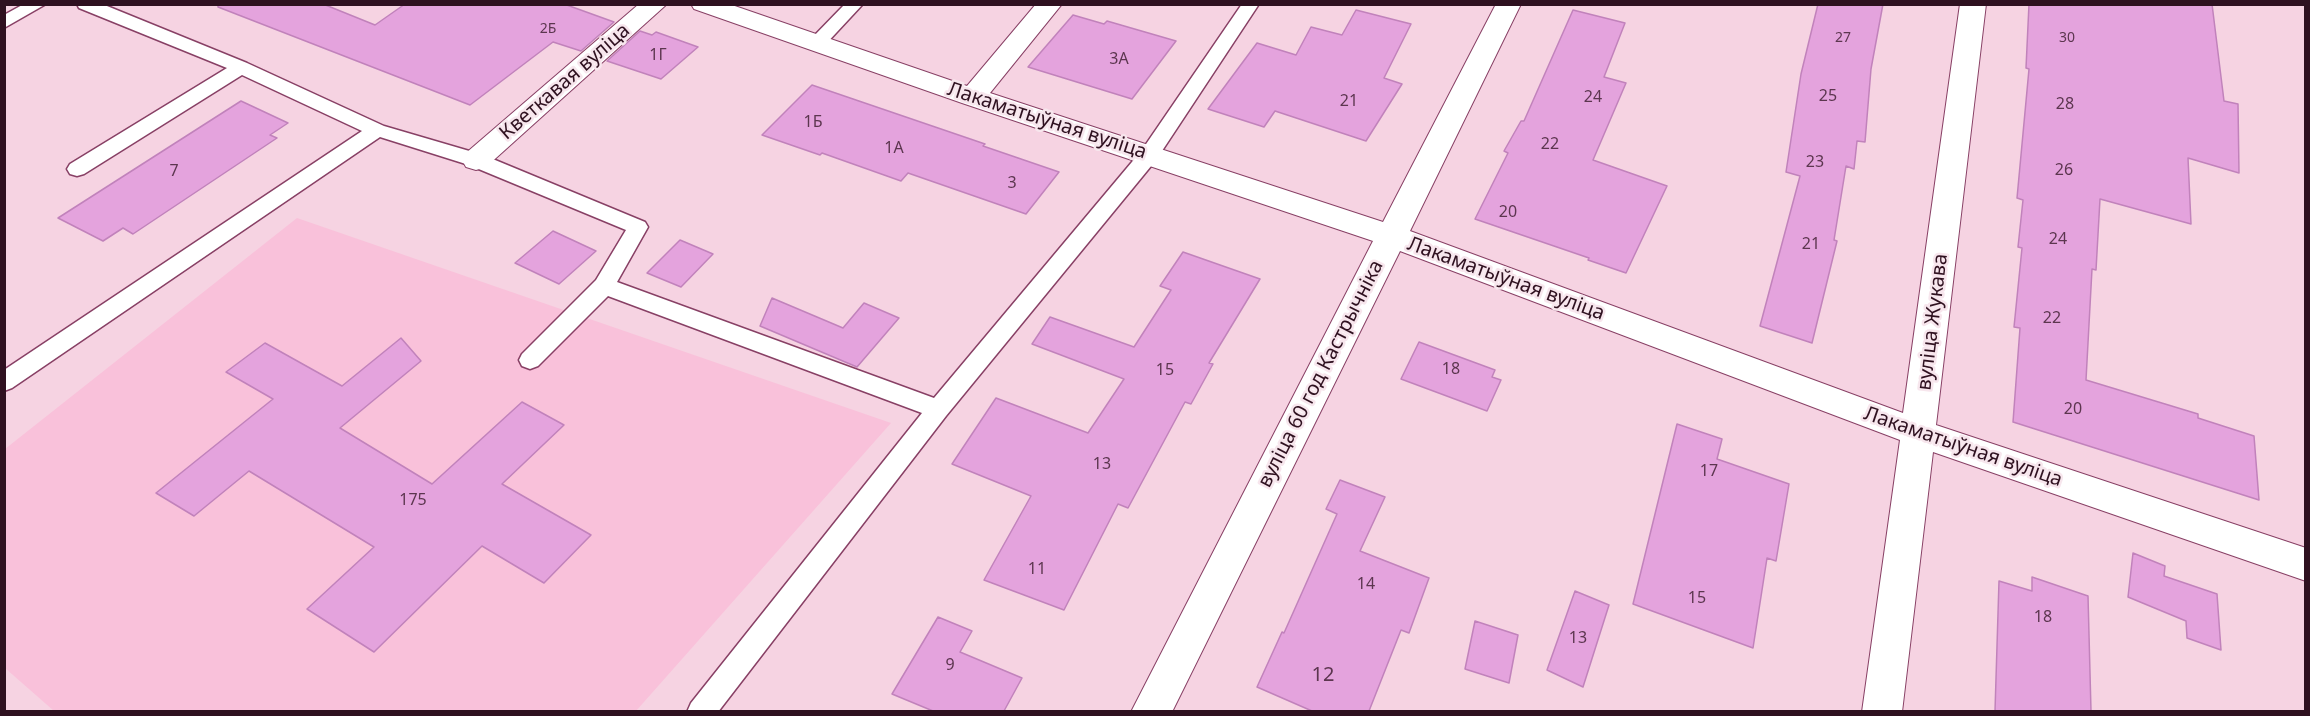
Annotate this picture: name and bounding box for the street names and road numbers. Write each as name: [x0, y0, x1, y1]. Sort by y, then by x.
street label: Кветкавая вуліца: [495, 19, 635, 145]
street label: Лакаматыўная вуліца: [944, 77, 1150, 165]
street label: Лакаматыўная вуліца: [1404, 232, 1608, 326]
street label: вуліца Жукава: [1913, 252, 1953, 392]
street label: вуліца 60 год Кастрычніка: [1253, 256, 1389, 492]
street label: Лакаматыўная вуліца: [1861, 402, 2065, 492]

